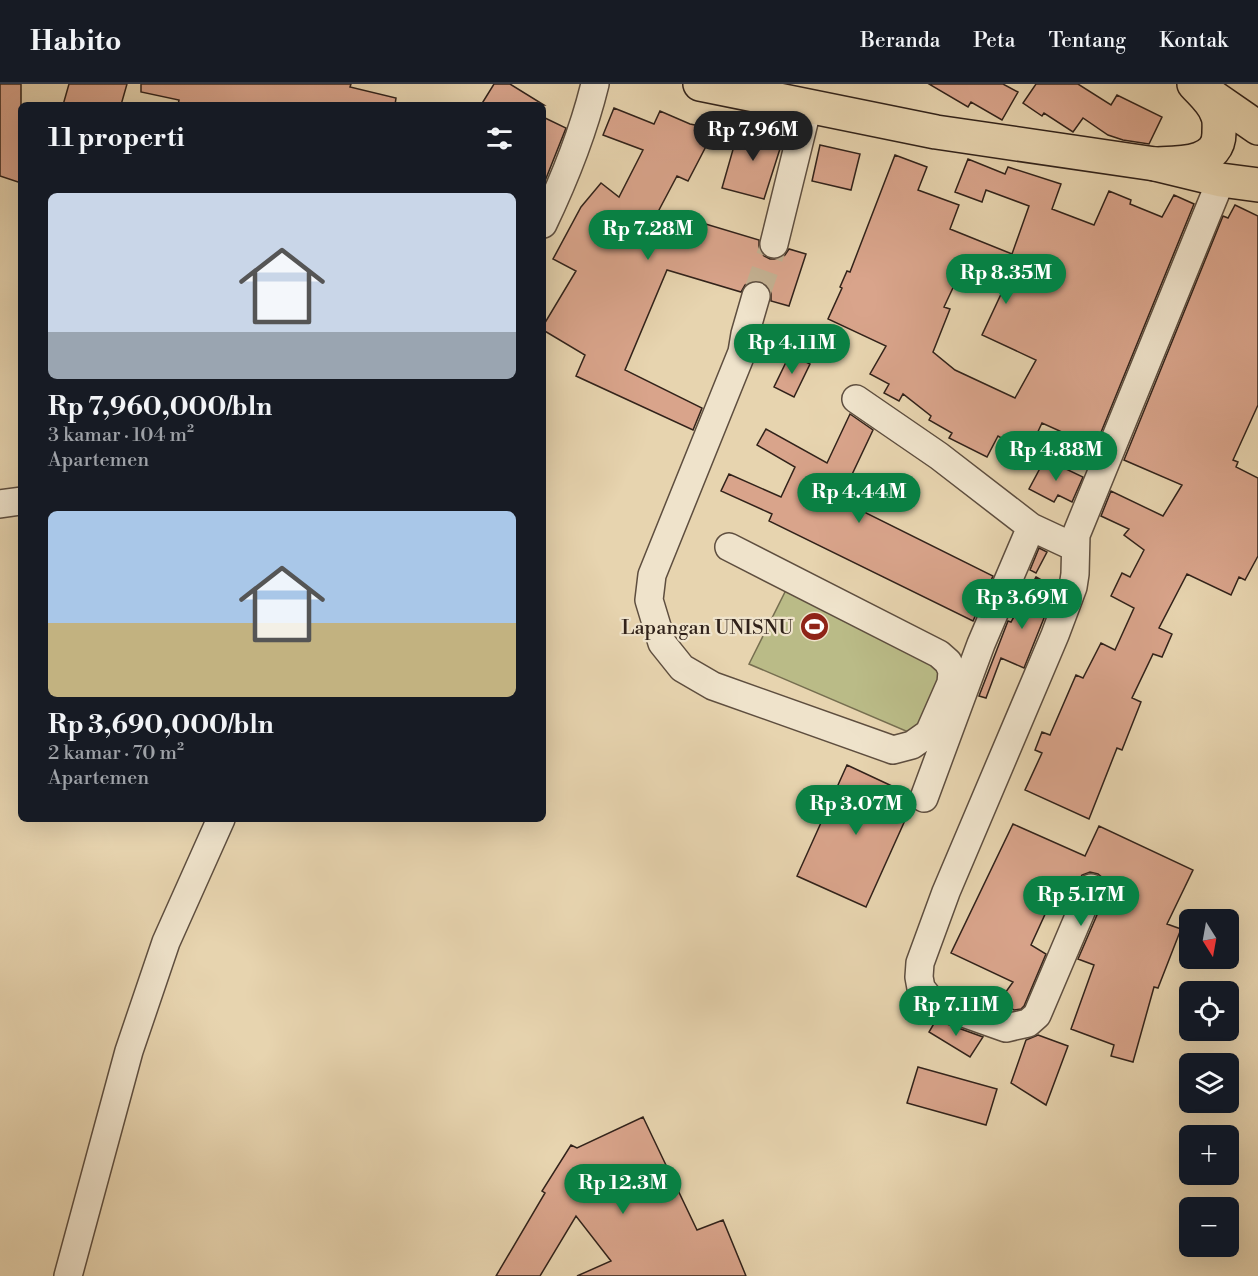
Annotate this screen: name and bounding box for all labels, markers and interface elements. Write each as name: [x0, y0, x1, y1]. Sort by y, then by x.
text: Habito: [30, 24, 121, 59]
text: Beranda: [860, 28, 940, 54]
text: Peta: [973, 28, 1015, 54]
text: Tentang: [1048, 28, 1126, 54]
text: Kontak: [1159, 28, 1228, 54]
pin: Rp 7.96M: [691, 111, 815, 162]
text: Rp 7.96M: [708, 118, 798, 143]
text: 11 properti: [48, 122, 184, 154]
icon: filters: [483, 122, 516, 155]
pin: Rp 7.28M: [586, 210, 710, 261]
text: Rp 7.28M: [603, 217, 693, 242]
icon: home: [228, 232, 336, 340]
pin: Rp 8.35M: [944, 254, 1068, 305]
text: Rp 8.35M: [960, 261, 1052, 286]
pin: Rp 4.11M: [730, 324, 854, 375]
text: Rp 4.11M: [748, 331, 836, 356]
text: Rp 7,960,000/bln: [48, 391, 272, 423]
text: 3 kamar · 104 m²: [48, 423, 194, 448]
pin: Rp 4.88M: [994, 431, 1118, 482]
text: Rp 4.88M: [1009, 438, 1103, 463]
text: Apartemen: [48, 448, 149, 473]
pin: Rp 4.44M: [797, 473, 921, 524]
text: Rp 4.44M: [811, 480, 907, 505]
icon: home: [228, 550, 336, 658]
pin: Rp 3.69M: [960, 579, 1084, 630]
text: Rp 3.69M: [976, 586, 1068, 611]
sports icon: Lapangan UNISNU: [798, 611, 830, 643]
place label: Lapangan UNISNU: [621, 616, 793, 641]
text: Rp 3,690,000/bln: [48, 709, 274, 741]
text: 2 kamar · 70 m²: [48, 741, 184, 766]
text: Apartemen: [48, 766, 149, 791]
pin: Rp 3.07M: [794, 785, 918, 836]
text: Rp 3.07M: [810, 792, 902, 817]
pin: Rp 5.17M: [1019, 876, 1143, 927]
text: Rp 5.17M: [1037, 883, 1125, 908]
north arrow: [1179, 909, 1239, 969]
map controls: [1179, 909, 1239, 1257]
button: locate: [1179, 981, 1239, 1041]
pin: Rp 7.11M: [894, 986, 1018, 1037]
text: Rp 7.11M: [913, 993, 999, 1018]
button: layers: [1179, 1053, 1239, 1113]
button: +: [1179, 1125, 1239, 1185]
pin: Rp 12.3M: [561, 1164, 685, 1215]
text: Rp 12.3M: [578, 1171, 668, 1196]
button: −: [1179, 1197, 1239, 1257]

